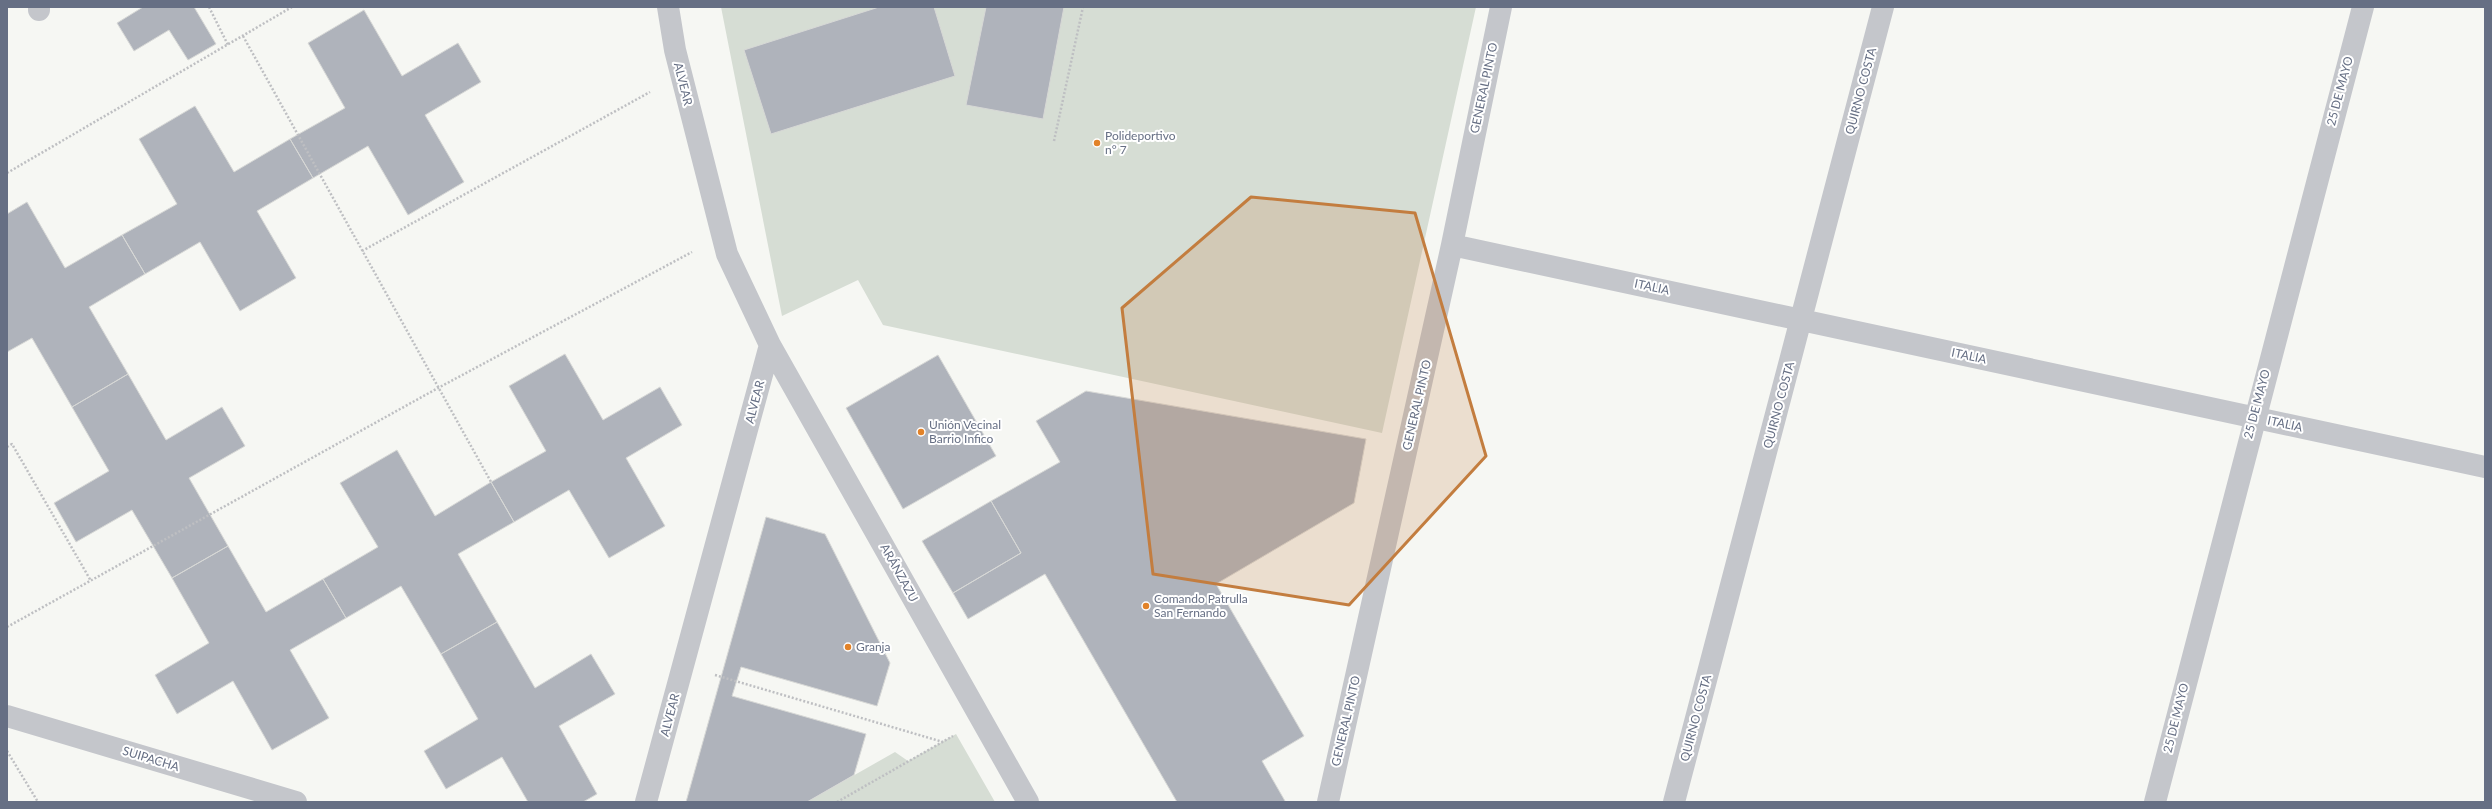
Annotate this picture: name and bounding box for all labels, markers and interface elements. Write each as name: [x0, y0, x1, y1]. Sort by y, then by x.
street label: GENERAL PINTO: [1467, 41, 1501, 135]
street label: QUIRNO COSTA: [1842, 45, 1880, 136]
street label: 25 DE MAYO: [2323, 54, 2356, 127]
street label: ALVEAR: [671, 61, 696, 107]
place label: Polideportivo n° 7: [1105, 128, 1176, 157]
marker: Polideportivo n° 7: [1092, 138, 1102, 148]
street label: ITALIA: [1633, 275, 1672, 298]
street label: ITALIA: [1950, 344, 1989, 367]
street label: GENERAL PINTO: [1399, 358, 1434, 452]
street label: QUIRNO COSTA: [1760, 359, 1798, 450]
street label: 25 DE MAYO: [2240, 367, 2273, 440]
street label: ALVEAR: [742, 378, 768, 425]
street label: ITALIA: [2266, 412, 2305, 435]
place label: Unión Vecinal Barrio Infico: [929, 417, 1001, 446]
marker: Unión Vecinal Barrio Infico: [916, 427, 926, 437]
street label: ARÁNZAZU: [877, 541, 922, 605]
place label: Comando Patrulla San Fernando: [1154, 591, 1248, 620]
marker: Comando Patrulla San Fernando: [1141, 601, 1151, 611]
place label: Granja: [856, 639, 890, 654]
marker: Granja: [843, 642, 853, 652]
street label: QUIRNO COSTA: [1677, 672, 1715, 763]
street label: GENERAL PINTO: [1328, 674, 1363, 768]
street label: 25 DE MAYO: [2160, 681, 2191, 754]
street label: ALVEAR: [657, 691, 683, 738]
street label: SUIPACHA: [121, 743, 182, 775]

